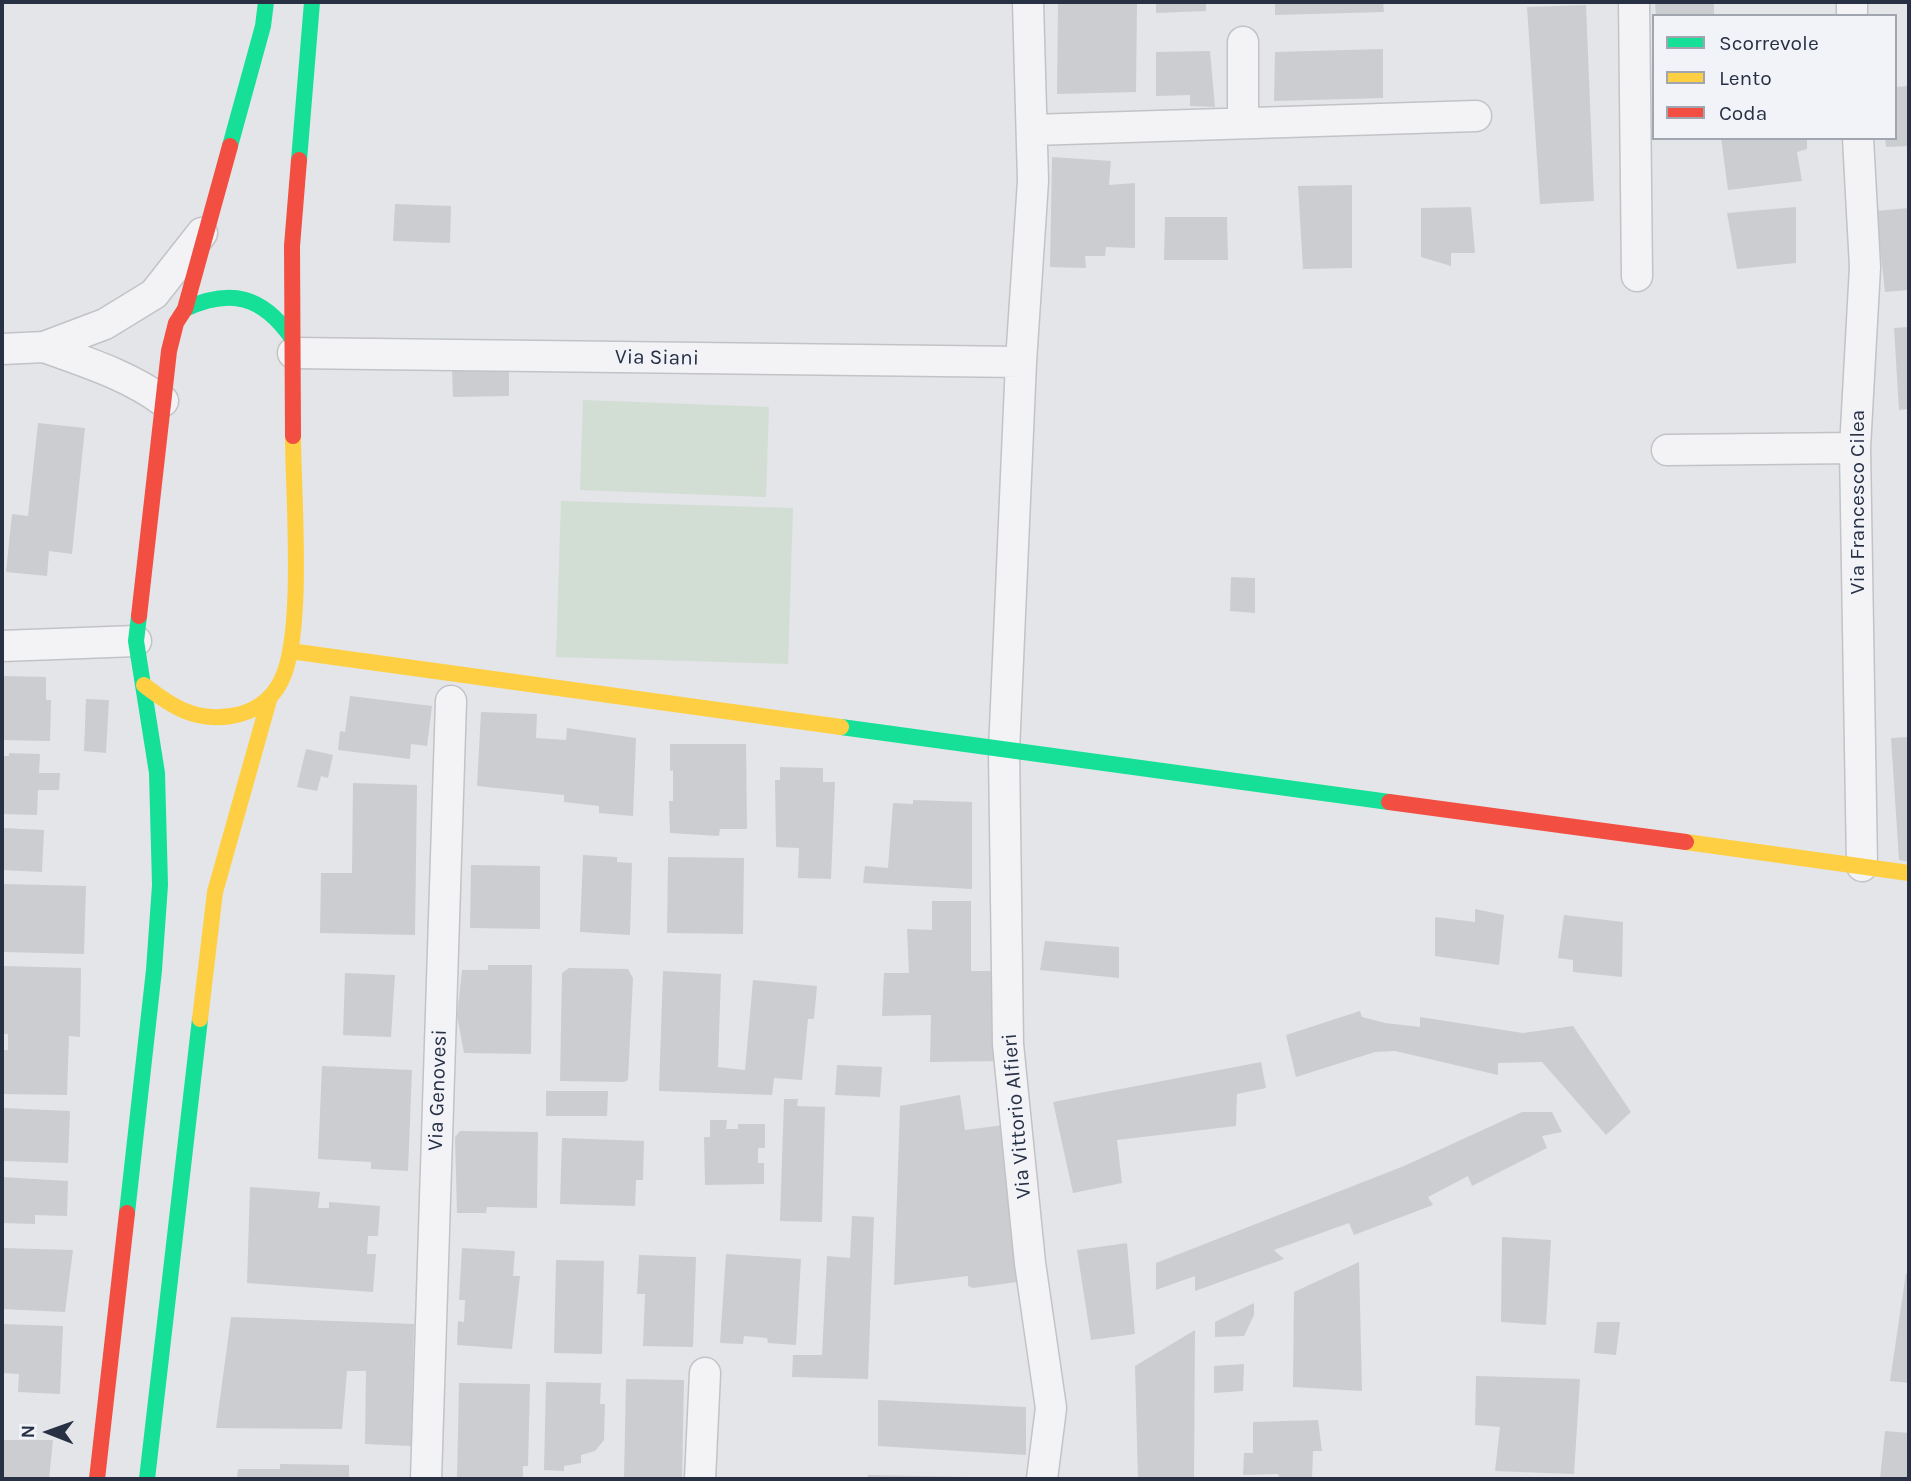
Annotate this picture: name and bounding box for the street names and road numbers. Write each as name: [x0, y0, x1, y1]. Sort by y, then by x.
street label: Via Siani: [615, 345, 699, 371]
street label: Via Francesco Cilea: [1845, 410, 1871, 594]
street label: Via Genovesi: [423, 1029, 453, 1151]
street label: Via Vittorio Alfieri: [997, 1032, 1037, 1200]

